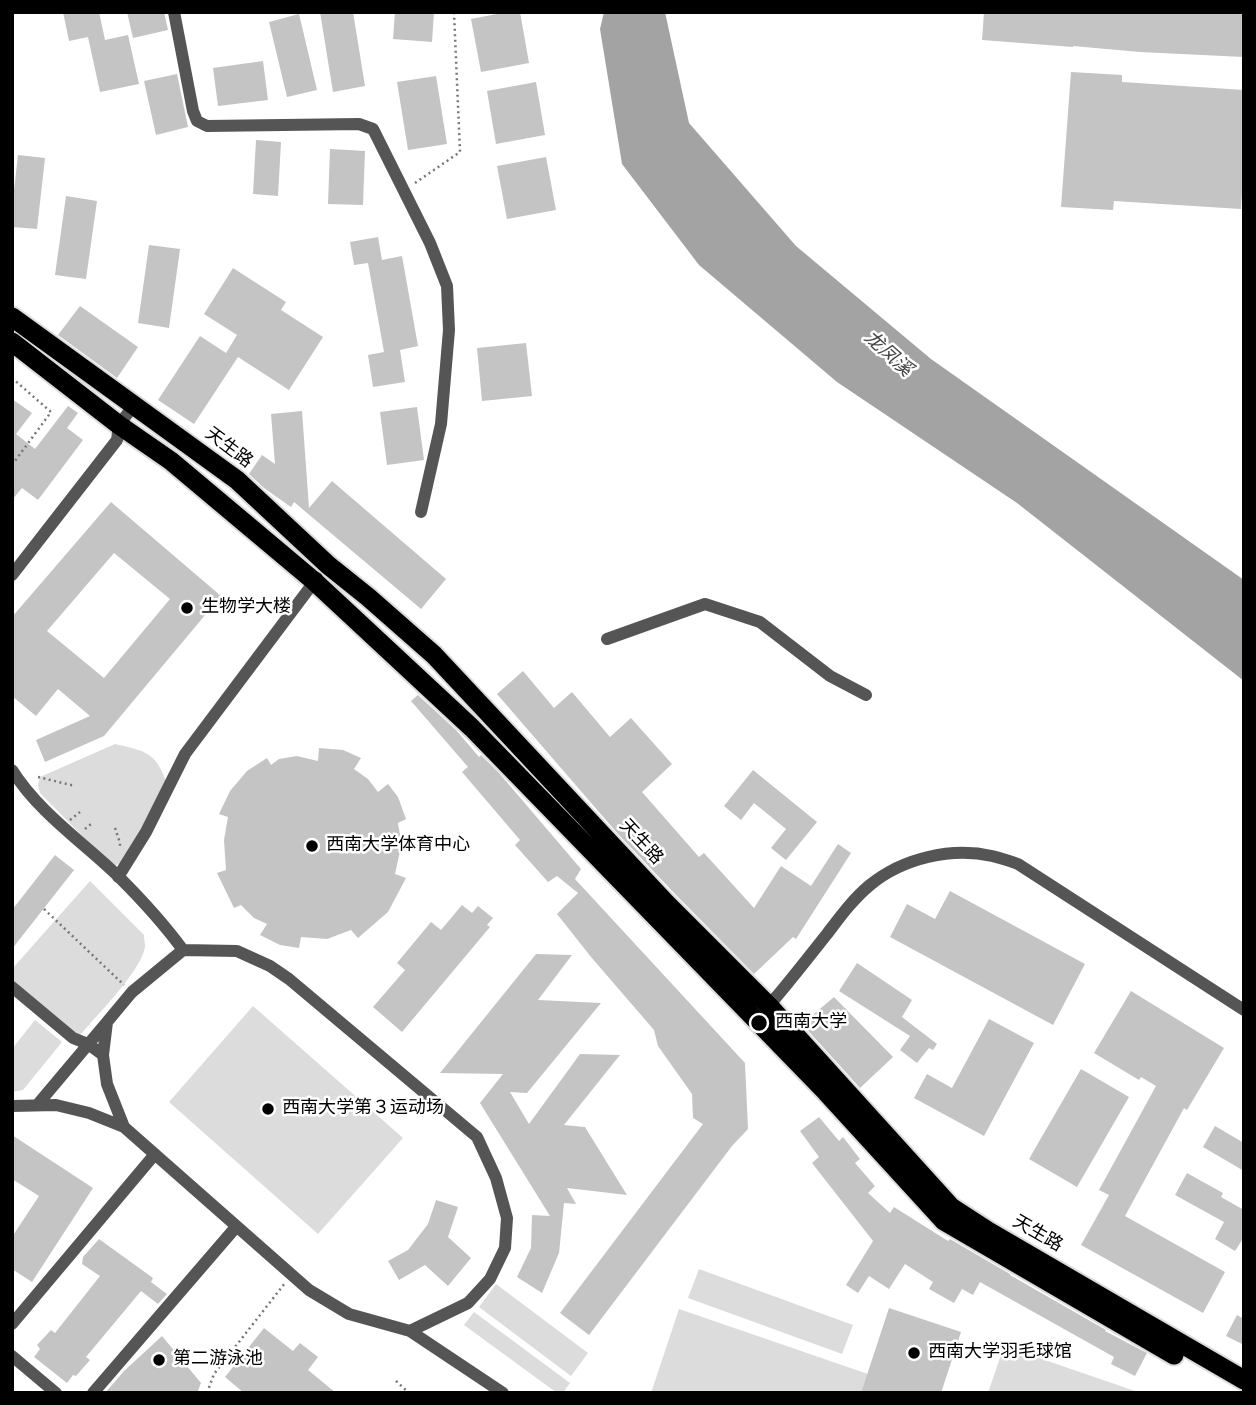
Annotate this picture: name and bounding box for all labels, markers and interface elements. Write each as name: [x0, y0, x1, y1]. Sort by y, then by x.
water label: 龙凤溪: [858, 327, 916, 383]
street label: 天生路: [200, 424, 256, 474]
place label: 生物学大楼: [201, 597, 291, 619]
marker: 生物学大楼: [179, 600, 195, 616]
street label: 天生路: [614, 816, 666, 870]
place label: 西南大学体育中心: [326, 835, 470, 857]
marker: 西南大学体育中心: [304, 838, 320, 854]
place label: 西南大学: [775, 1012, 847, 1034]
marker: 西南大学: [749, 1013, 769, 1033]
place label: 西南大学第３运动场: [282, 1098, 444, 1120]
marker: 西南大学第３运动场: [260, 1101, 276, 1117]
street label: 天生路: [1008, 1212, 1066, 1258]
place label: 西南大学羽毛球馆: [928, 1342, 1072, 1364]
marker: 西南大学羽毛球馆: [906, 1345, 922, 1361]
place label: 第二游泳池: [173, 1349, 263, 1371]
marker: 第二游泳池: [151, 1352, 167, 1368]

